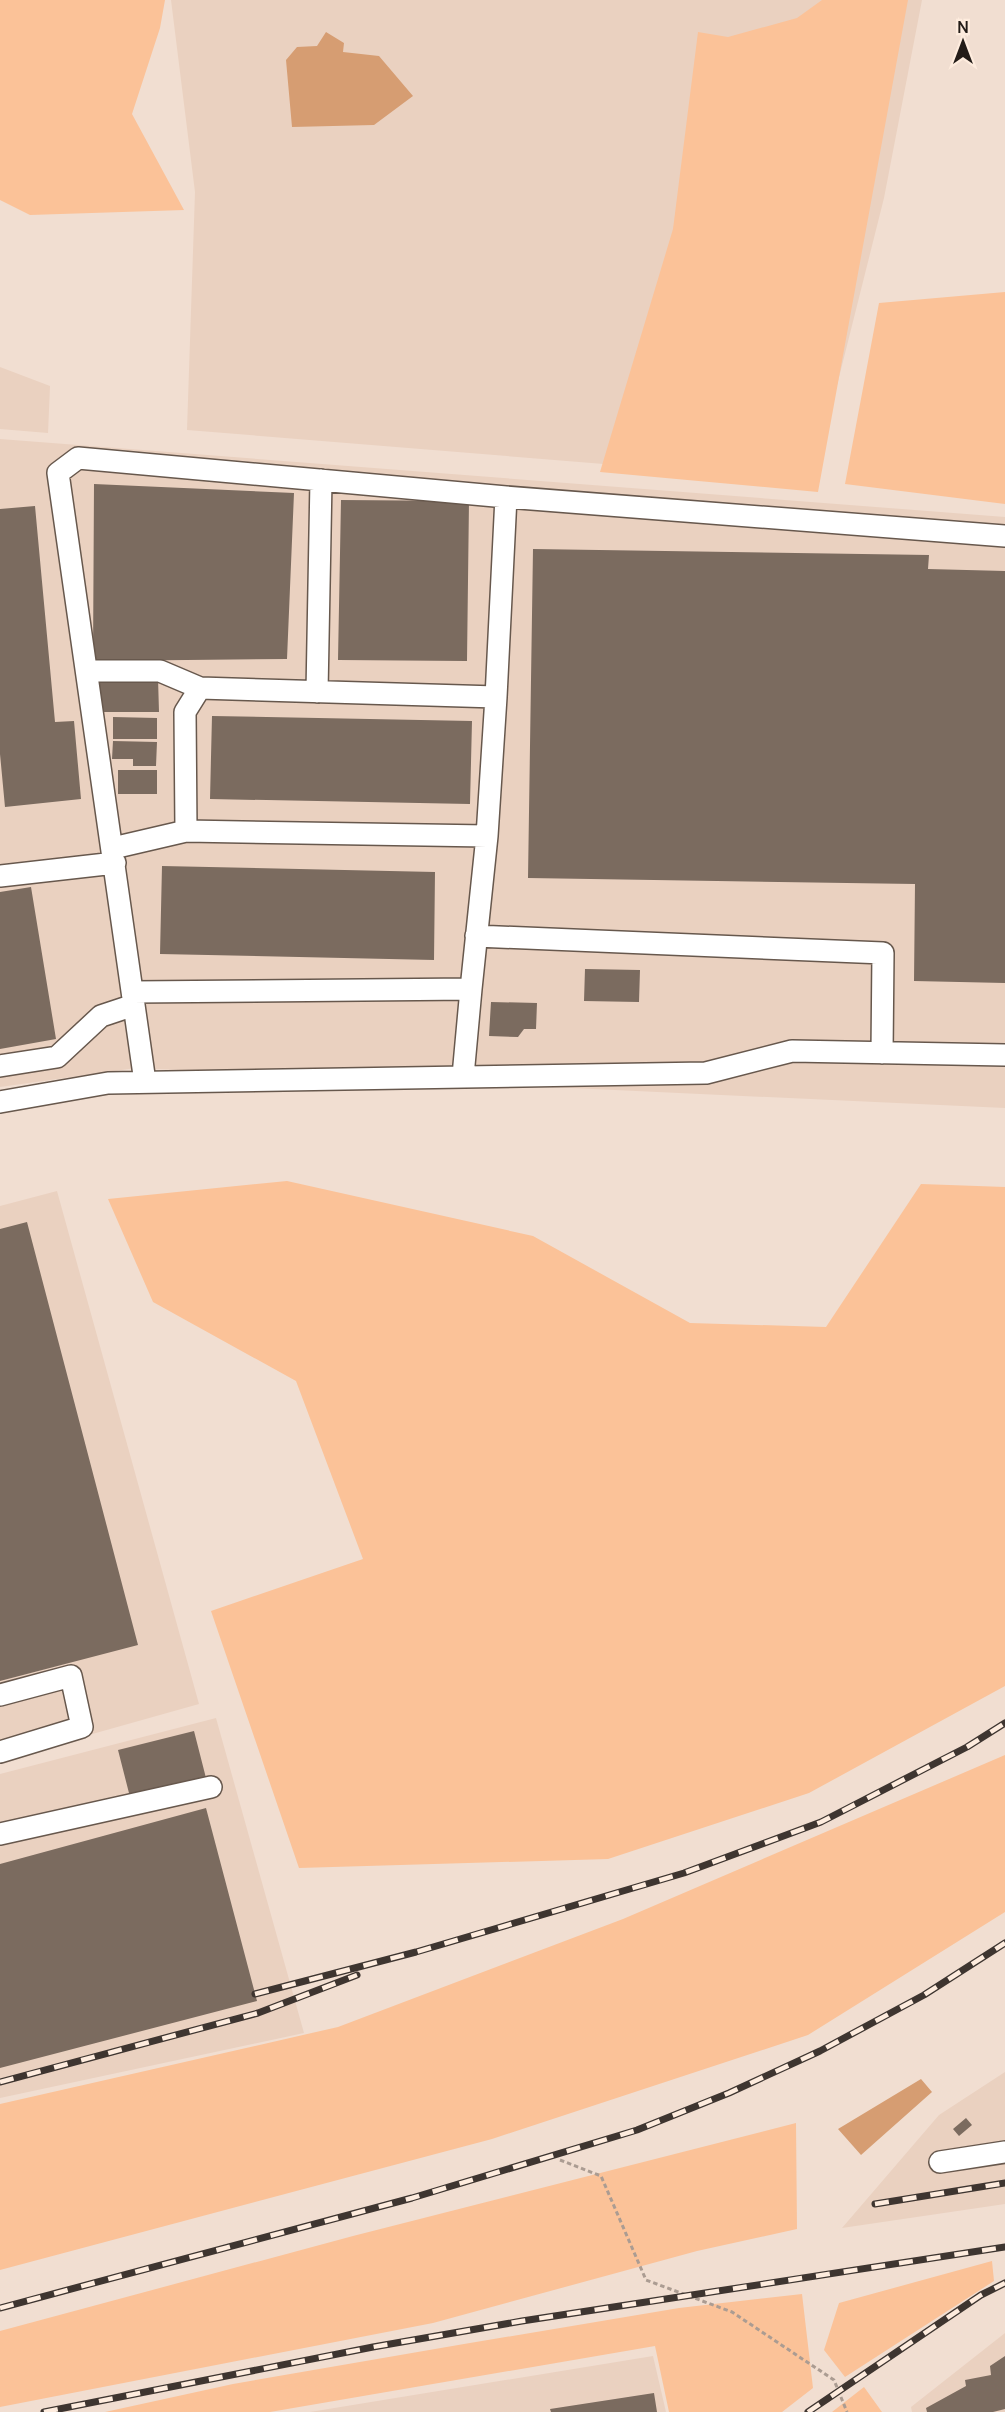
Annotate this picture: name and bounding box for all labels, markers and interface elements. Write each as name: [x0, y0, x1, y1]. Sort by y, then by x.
north arrow: [933, 12, 993, 72]
text: N: [957, 16, 969, 38]

